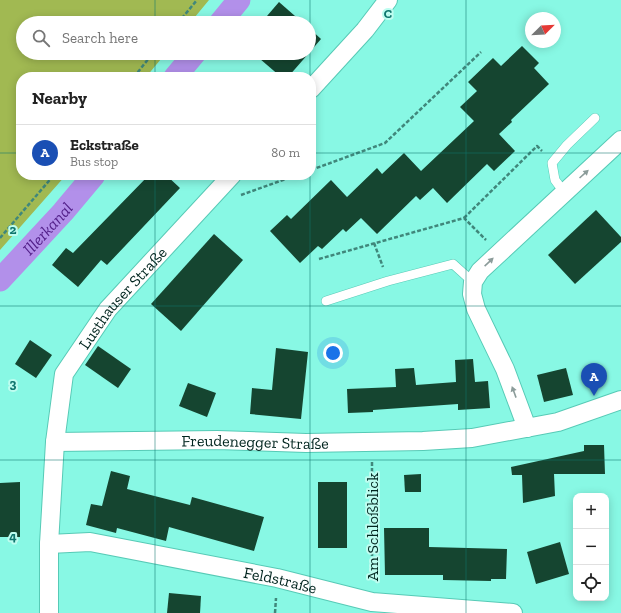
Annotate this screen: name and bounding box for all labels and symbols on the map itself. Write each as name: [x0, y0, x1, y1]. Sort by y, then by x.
text: C: [384, 6, 392, 21]
north arrow: [525, 12, 561, 48]
one-way arrow: [579, 169, 589, 178]
water label: Illerkanal: [18, 198, 77, 259]
text: 2: [10, 222, 17, 237]
street label: Lusthauser Straße: [75, 243, 171, 353]
one-way arrow: [484, 257, 494, 267]
your location: [323, 343, 343, 363]
pin: A: [581, 363, 607, 396]
text: 3: [10, 376, 17, 391]
one-way arrow: [510, 385, 516, 397]
street label: Freudenegger Straße: [181, 431, 329, 453]
street label: Am Schloßblick: [363, 472, 382, 581]
text: 4: [9, 529, 17, 544]
street label: Feldstraße: [242, 563, 319, 598]

